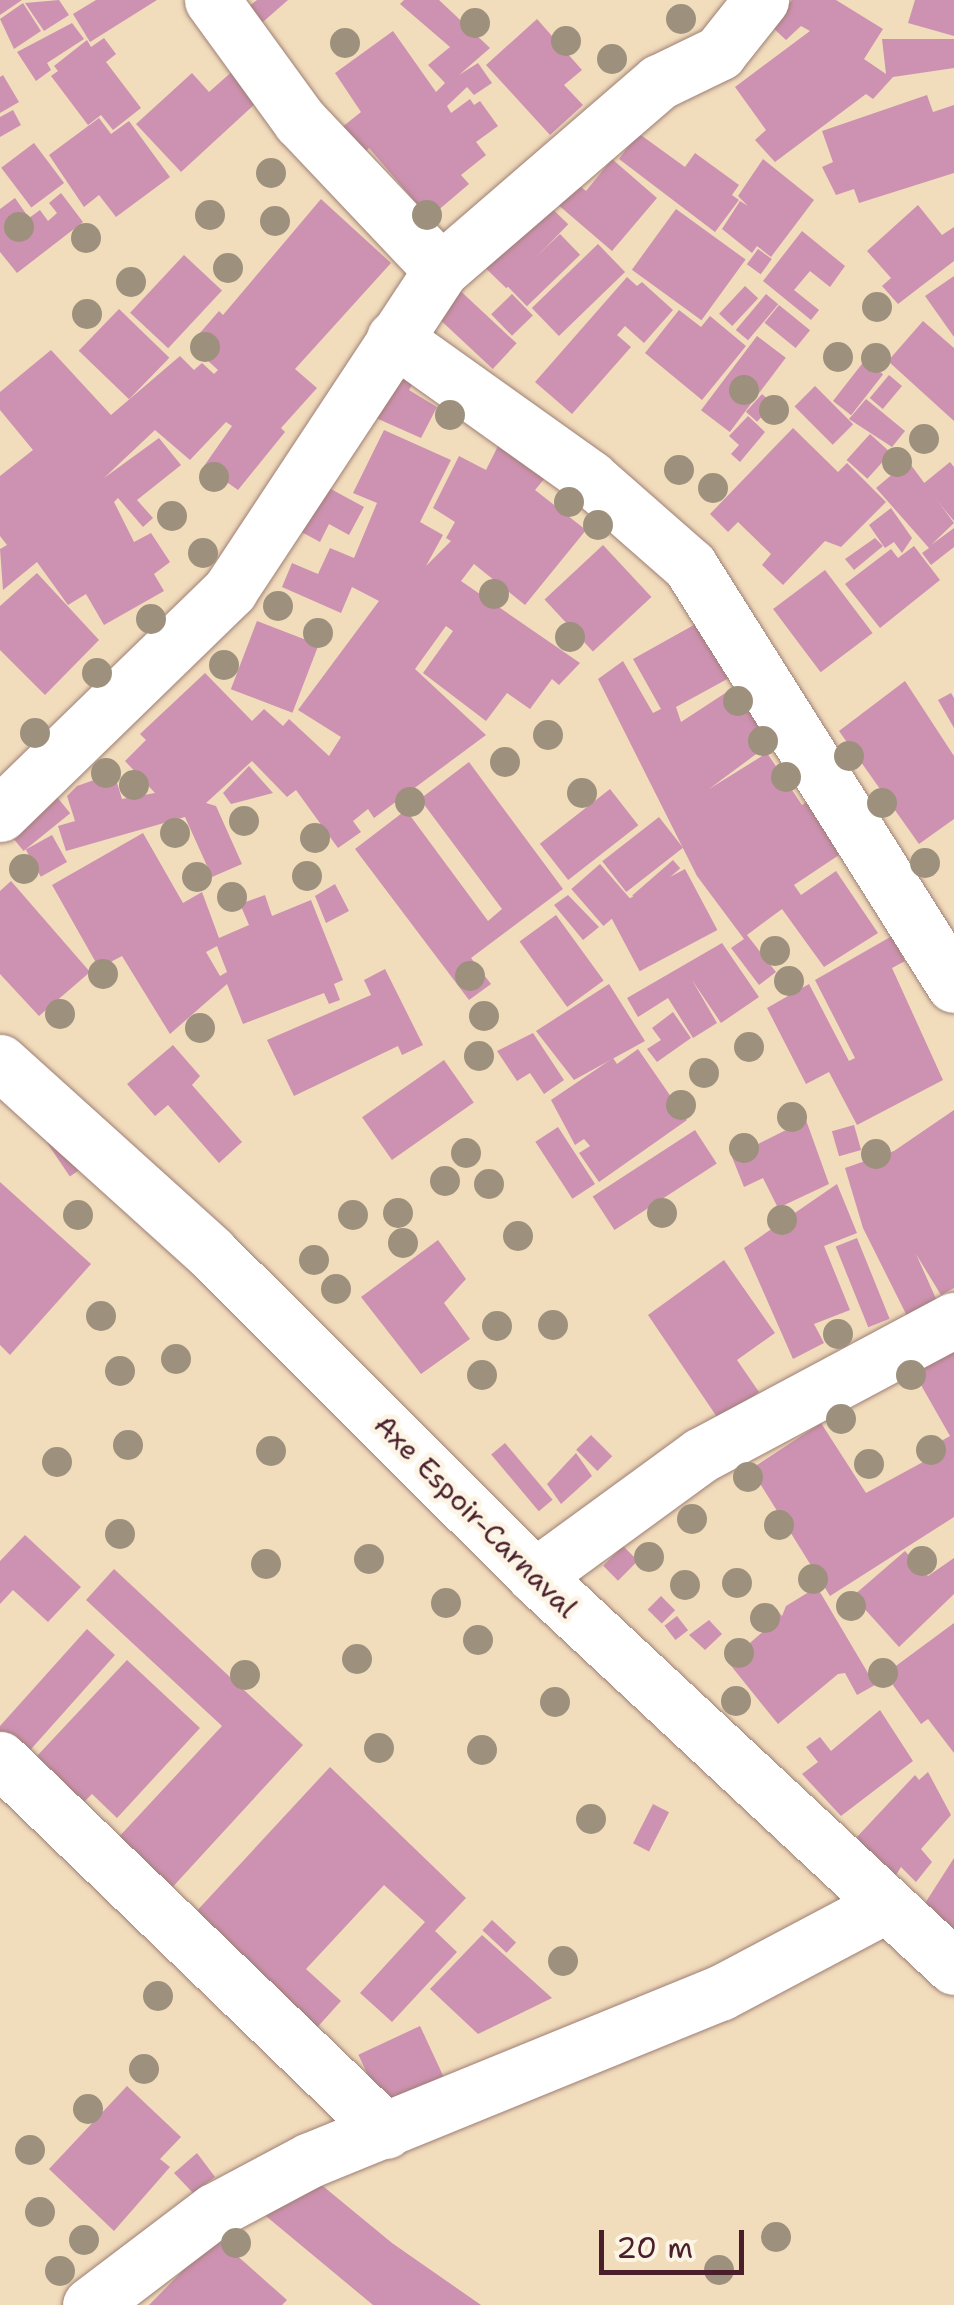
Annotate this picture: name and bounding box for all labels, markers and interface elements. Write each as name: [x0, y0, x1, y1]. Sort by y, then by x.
street label: Axe Espoir-Carnaval: [368, 1408, 584, 1624]
scale bar: [604, 2210, 749, 2272]
text: 20 m: [616, 2227, 693, 2268]

